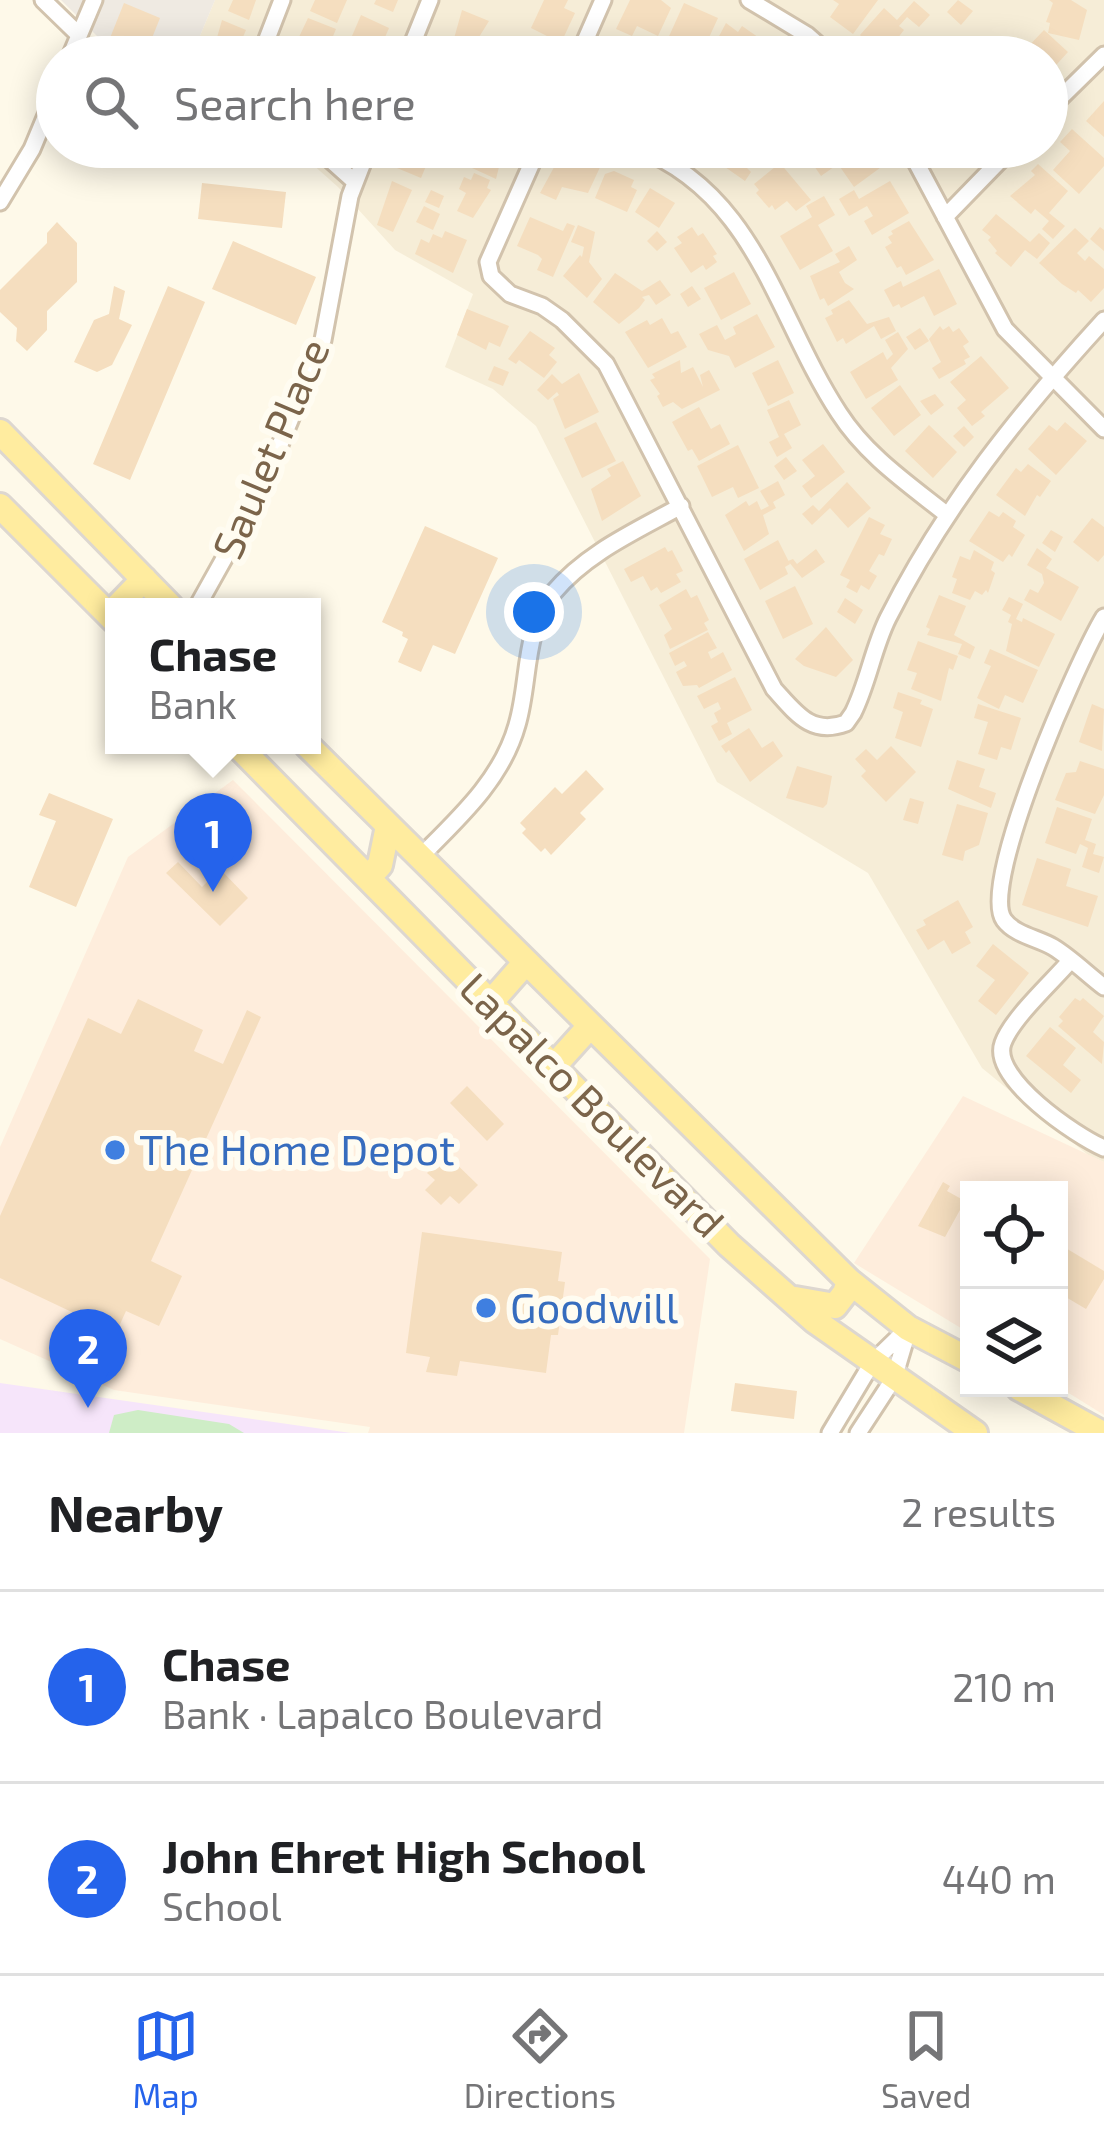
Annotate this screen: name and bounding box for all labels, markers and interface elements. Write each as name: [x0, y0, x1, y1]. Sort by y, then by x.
search box: [36, 36, 1068, 168]
icon: search: [78, 69, 144, 135]
text: Search here: [174, 75, 416, 129]
street label: Saulet Place: [200, 331, 338, 566]
your location: [504, 582, 564, 642]
popup: [105, 598, 321, 754]
text: Chase: [149, 626, 277, 680]
text: Bank: [149, 680, 237, 727]
pin: 1: [174, 793, 252, 892]
street label: Lapalco Boulevard: [451, 961, 736, 1246]
place label: The Home Depot: [139, 1123, 455, 1173]
marker: The Home Depot: [102, 1137, 128, 1163]
map controls: [960, 1181, 1068, 1397]
button: locate: [960, 1181, 1068, 1289]
place label: Goodwill: [510, 1281, 679, 1331]
button: layers: [960, 1289, 1068, 1397]
marker: Goodwill: [473, 1295, 499, 1321]
pin: 2: [49, 1309, 127, 1408]
text: Nearby: [48, 1481, 223, 1542]
text: 2 results: [901, 1488, 1056, 1535]
text: Chase: [162, 1636, 290, 1690]
text: 1: [79, 1663, 95, 1710]
text: 210 m: [952, 1663, 1056, 1710]
text: Bank · Lapalco Boulevard: [162, 1690, 603, 1737]
text: John Ehret High School: [162, 1828, 645, 1882]
text: 2: [76, 1855, 98, 1902]
text: 440 m: [942, 1855, 1056, 1902]
text: School: [162, 1882, 282, 1929]
tab: Map: [133, 2003, 199, 2115]
tab: Directions: [464, 2003, 616, 2115]
tab: Saved: [881, 2003, 971, 2115]

